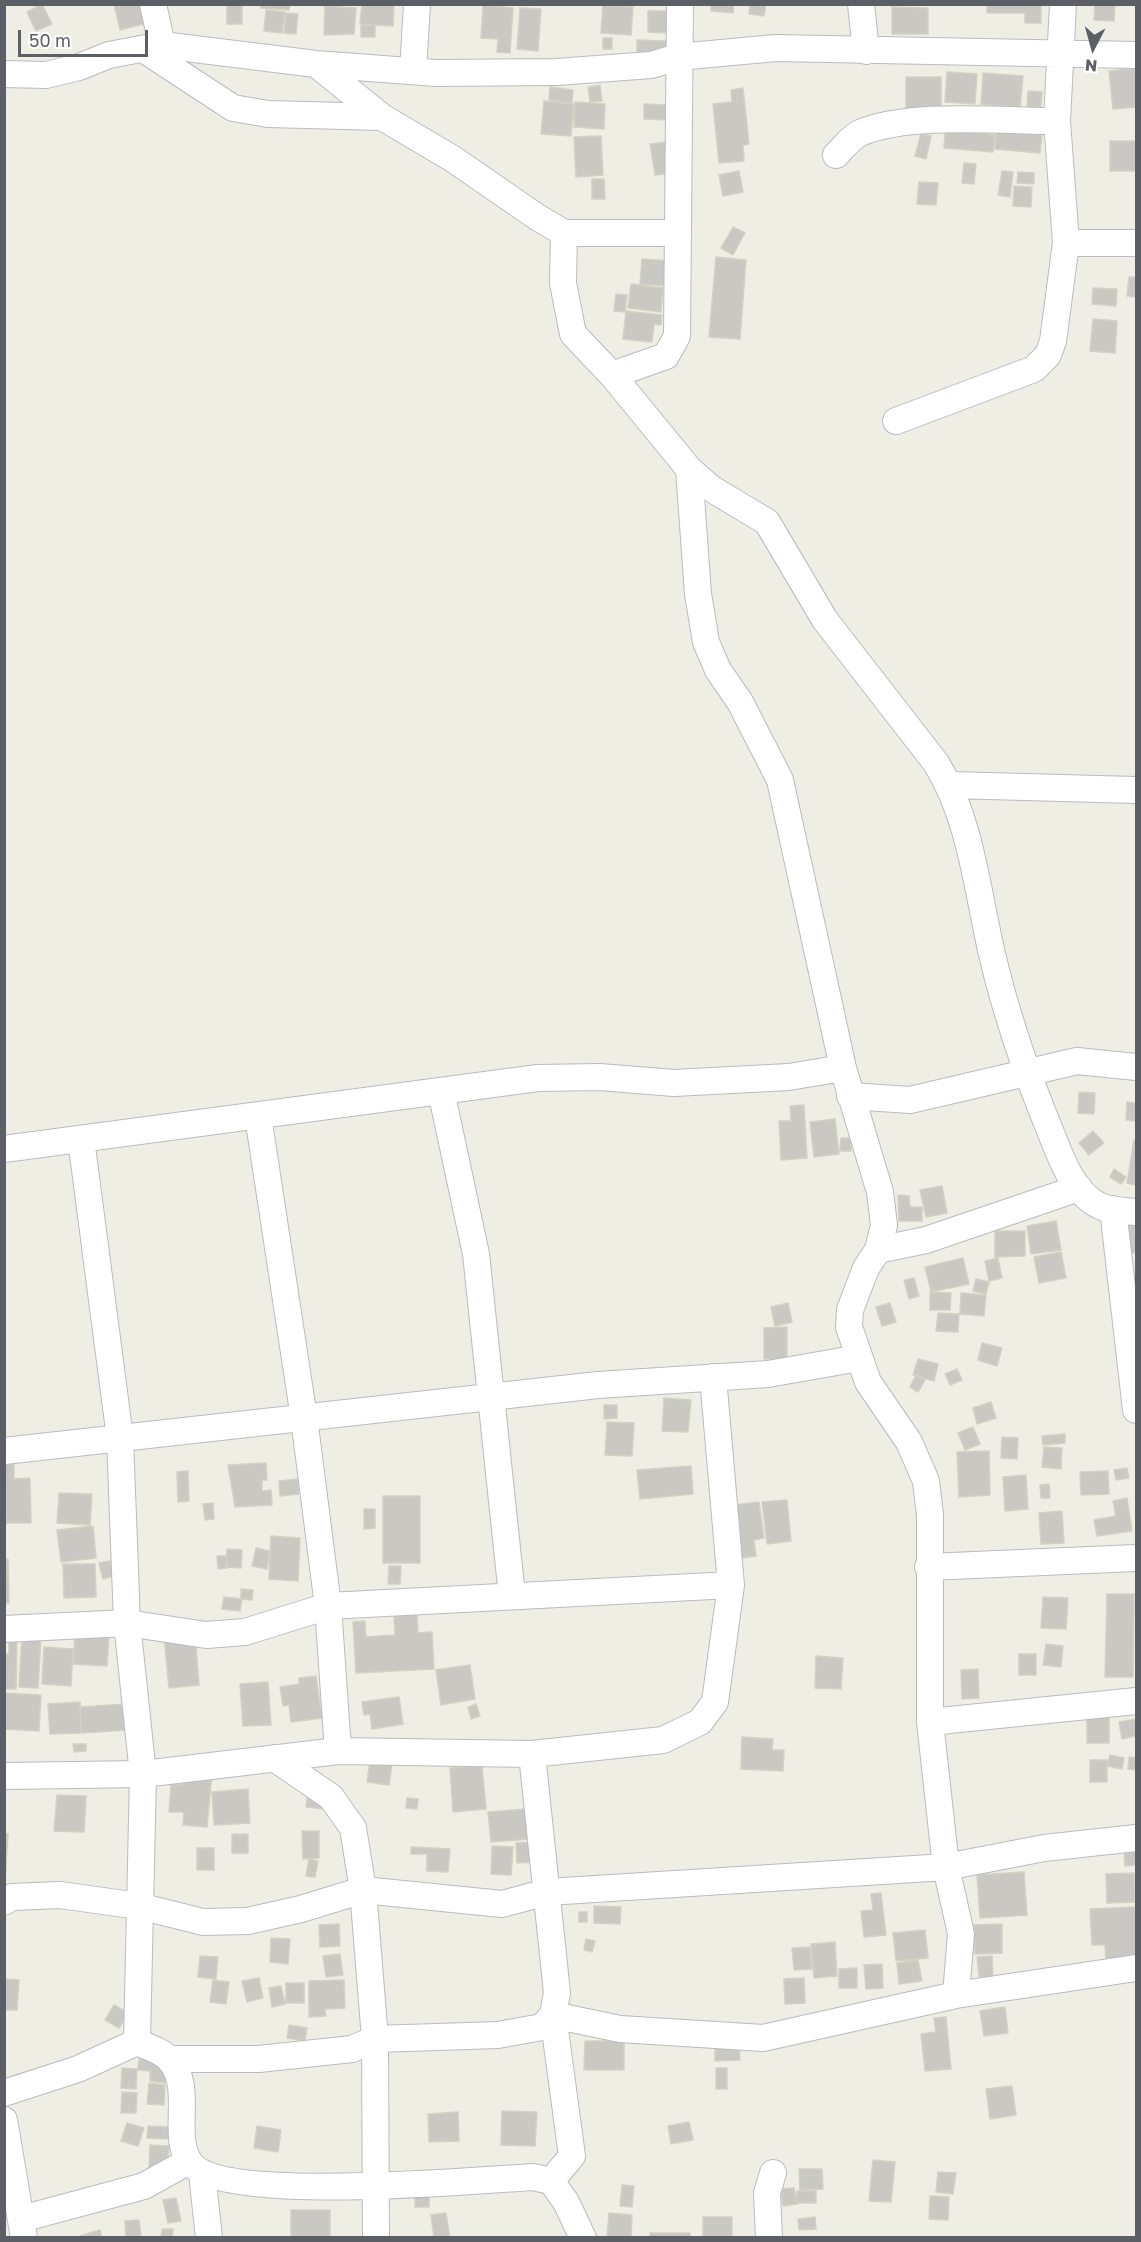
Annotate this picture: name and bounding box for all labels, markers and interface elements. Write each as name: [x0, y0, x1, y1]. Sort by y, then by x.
scale bar: [21, 18, 152, 56]
north arrow: [1063, 18, 1123, 78]
text: 50 m: [29, 29, 71, 51]
text: N: [1084, 55, 1098, 76]

